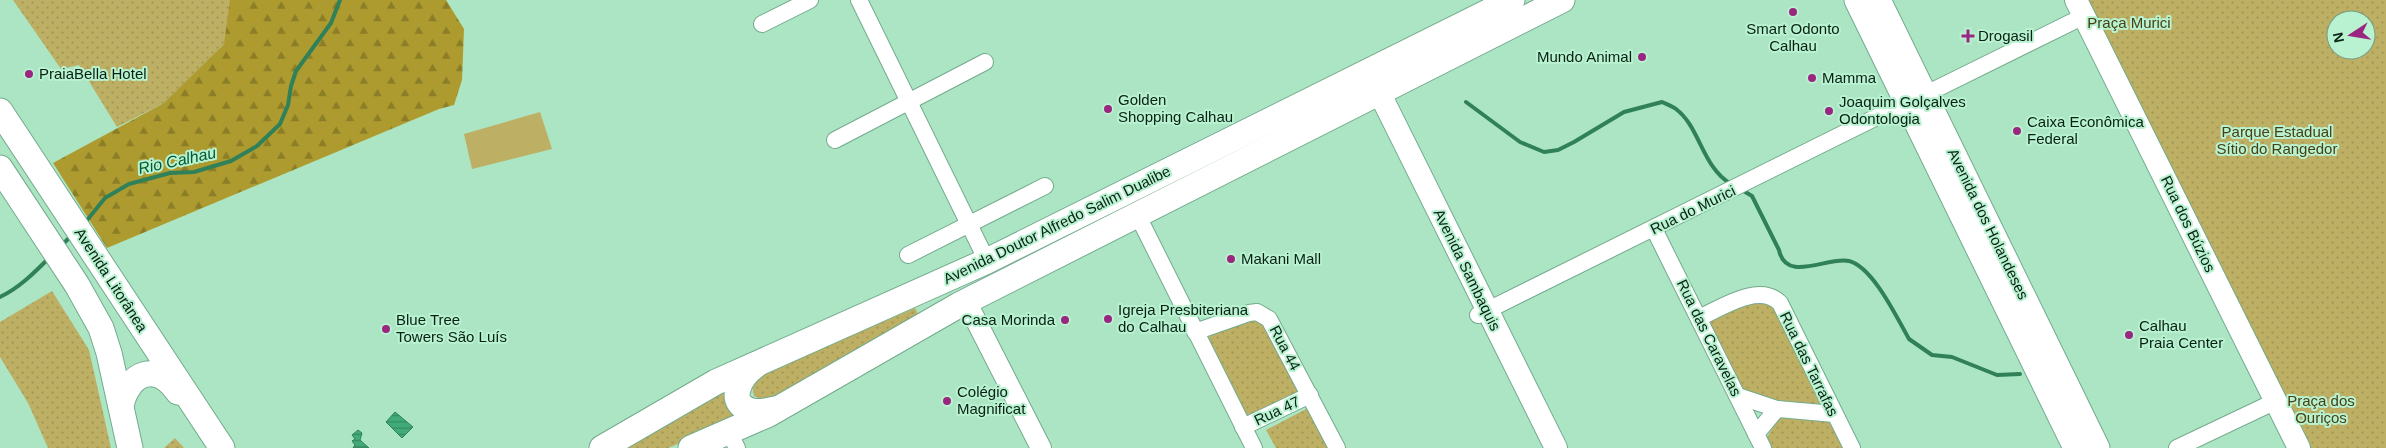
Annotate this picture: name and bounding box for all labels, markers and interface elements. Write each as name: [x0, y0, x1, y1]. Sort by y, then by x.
marker: Smart Odonto Calhau: [1787, 6, 1799, 18]
north arrow: [2326, 10, 2376, 60]
park label: Praça Murici: [2087, 14, 2171, 31]
place label: Smart Odonto Calhau: [1746, 20, 1840, 54]
place label: Drogasil: [1978, 27, 2033, 44]
marker: Drogasil: [1962, 30, 1974, 42]
text: N: [2329, 31, 2347, 44]
place label: Mundo Animal: [1537, 48, 1632, 65]
marker: Mundo Animal: [1636, 51, 1648, 63]
place label: PraiaBella Hotel: [39, 65, 147, 82]
marker: PraiaBella Hotel: [23, 68, 35, 80]
place label: Mamma: [1822, 69, 1877, 86]
marker: Mamma: [1806, 72, 1818, 84]
place label: Golden Shopping Calhau: [1118, 91, 1233, 125]
place label: Joaquim Golçalves Odontologia: [1839, 93, 1966, 127]
marker: Golden Shopping Calhau: [1102, 103, 1114, 115]
marker: Joaquim Golçalves Odontologia: [1823, 105, 1835, 117]
place label: Caixa Econômica Federal: [2027, 113, 2144, 147]
park label: Parque Estadual Sítio do Rangedor: [2217, 123, 2337, 157]
marker: Caixa Econômica Federal: [2011, 125, 2023, 137]
water label: Rio Calhau: [137, 144, 218, 177]
street label: Avenida dos Holandeses: [1944, 146, 2032, 302]
street label: Avenida Doutor Alfredo Salim Dualibe: [940, 162, 1173, 287]
street label: Rua dos Búzios: [2158, 173, 2219, 275]
street label: Rua do Murici: [1647, 182, 1738, 237]
street label: Avenida Sambaquis: [1431, 206, 1504, 333]
street label: Avenida Litorânea: [71, 225, 152, 336]
place label: Makani Mall: [1241, 250, 1321, 267]
marker: Makani Mall: [1225, 253, 1237, 265]
street label: Rua das Caravelas: [1674, 277, 1745, 399]
place label: Igreja Presbiteriana do Calhau: [1118, 301, 1249, 335]
street label: Rua das Tarrafas: [1777, 309, 1842, 419]
place label: Blue Tree Towers São Luís: [396, 311, 507, 345]
place label: Casa Morinda: [962, 311, 1056, 328]
marker: Igreja Presbiteriana do Calhau: [1102, 313, 1114, 325]
marker: Casa Morinda: [1059, 314, 1071, 326]
place label: Calhau Praia Center: [2139, 317, 2223, 351]
street label: Rua 44: [1267, 322, 1304, 373]
marker: Blue Tree Towers São Luís: [380, 323, 392, 335]
marker: Calhau Praia Center: [2123, 329, 2135, 341]
place label: Colégio Magnificat: [957, 383, 1026, 417]
park label: Praça dos Ouriços: [2287, 392, 2355, 426]
street label: Rua 47: [1251, 393, 1302, 428]
marker: Colégio Magnificat: [941, 395, 953, 407]

